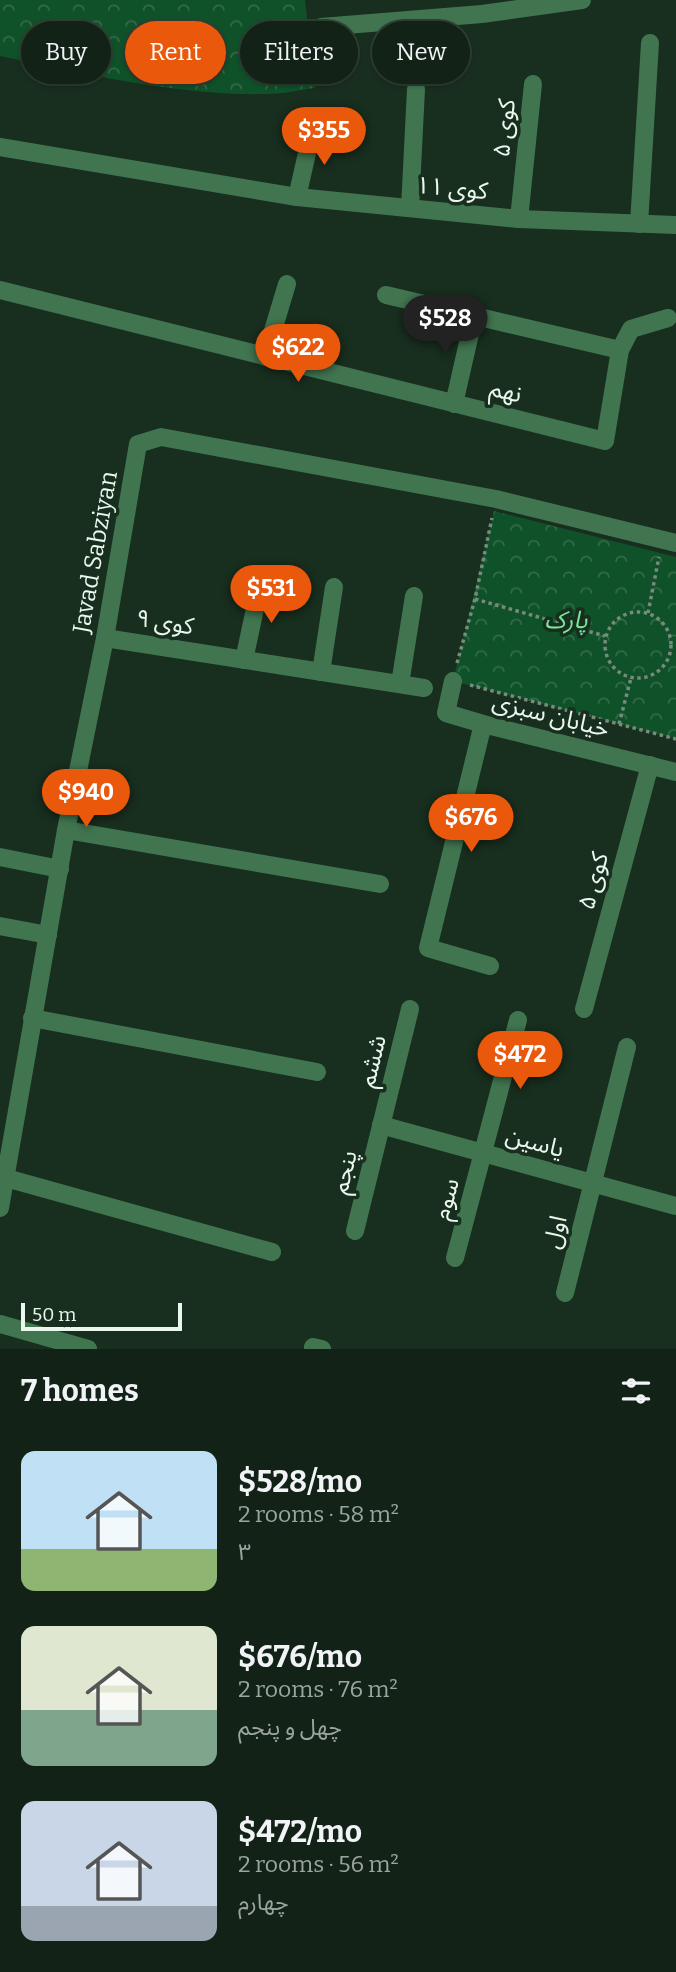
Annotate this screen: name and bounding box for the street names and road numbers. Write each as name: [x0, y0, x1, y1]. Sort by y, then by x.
street label: کوی ۵: [487, 97, 521, 158]
street label: کوی ۱۱: [415, 171, 490, 205]
street label: نهم: [486, 374, 525, 411]
street label: Javad Sabziyan: [67, 469, 123, 636]
street label: کوی ۹: [134, 604, 197, 641]
street label: خیابان سبزی: [490, 687, 612, 743]
street label: کوی ۵: [572, 848, 614, 913]
street label: ششم: [352, 1032, 395, 1091]
street label: یاسین: [503, 1121, 567, 1163]
street label: پنجم: [325, 1147, 366, 1198]
street label: سوم: [427, 1175, 469, 1224]
street label: اول: [537, 1213, 573, 1251]

